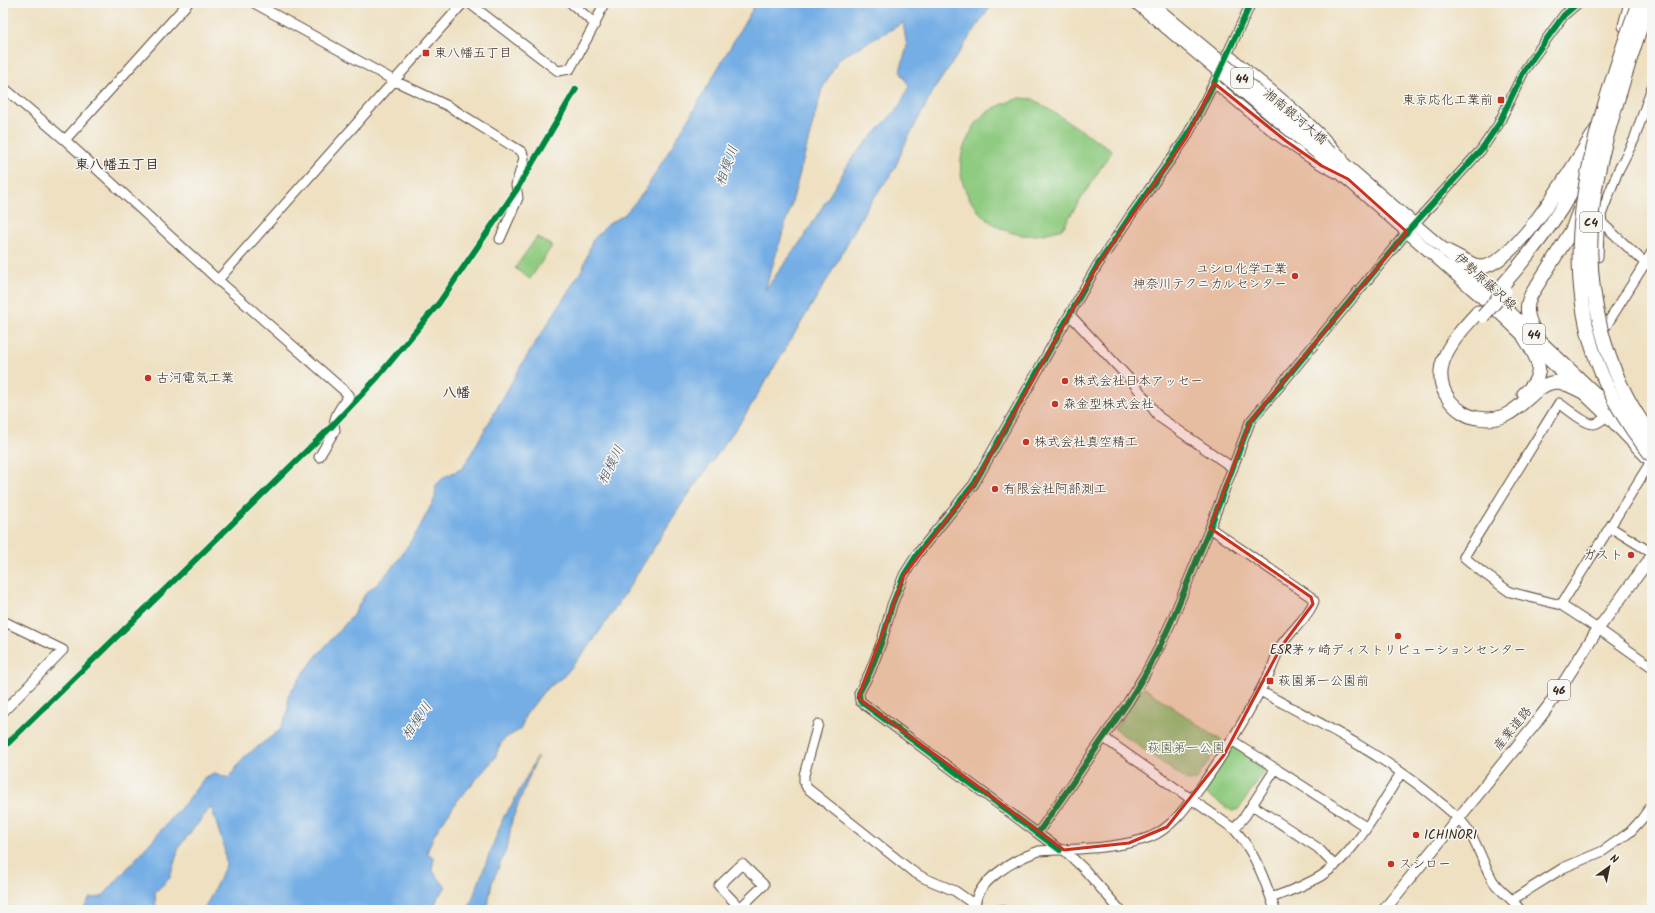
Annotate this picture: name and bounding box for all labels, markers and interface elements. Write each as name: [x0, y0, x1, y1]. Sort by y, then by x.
place label: 東八幡五丁目: [434, 43, 512, 64]
marker: 東八幡五丁目: [421, 48, 431, 58]
road number: 44: [1231, 68, 1253, 88]
street label: 湘南銀河大橋: [1258, 84, 1332, 150]
place label: 東京応化工業前: [1402, 90, 1493, 111]
marker: 東京応化工業前: [1496, 95, 1506, 105]
water label: 相模川: [709, 143, 745, 189]
district label: 東八幡五丁目: [75, 154, 159, 176]
road number: C4: [1580, 212, 1602, 232]
street label: 伊勢原藤沢線: [1449, 248, 1522, 317]
place label: ユシロ化学工業 神奈川テクニカルセンター: [1133, 259, 1287, 295]
marker: ユシロ化学工業 神奈川テクニカルセンター: [1290, 271, 1300, 281]
road number: 44: [1523, 324, 1545, 344]
place label: 古河電気工業: [156, 368, 234, 389]
place label: 株式会社日本アッセー: [1073, 371, 1203, 392]
marker: 古河電気工業: [143, 373, 153, 383]
marker: 株式会社日本アッセー: [1060, 376, 1070, 386]
district label: 八幡: [442, 382, 470, 404]
place label: 森金型株式会社: [1063, 394, 1154, 415]
marker: 森金型株式会社: [1050, 399, 1060, 409]
place label: 株式会社真空精工: [1034, 432, 1138, 453]
marker: 株式会社真空精工: [1021, 437, 1031, 447]
water label: 相模川: [592, 441, 630, 489]
place label: 有限会社阿部測工: [1003, 479, 1107, 500]
marker: 有限会社阿部測工: [990, 484, 1000, 494]
place label: ガスト: [1583, 545, 1623, 566]
marker: ガスト: [1626, 550, 1636, 560]
marker: ESR茅ヶ崎ディストリビューションセンター: [1393, 631, 1403, 641]
place label: ESR茅ヶ崎ディストリビューションセンター: [1270, 640, 1526, 661]
place label: 萩園第一公園前: [1278, 671, 1369, 692]
marker: 萩園第一公園前: [1265, 676, 1275, 686]
road number: 46: [1548, 680, 1570, 700]
water label: 相模川: [396, 697, 438, 745]
street label: 産業道路: [1488, 702, 1538, 756]
park label: 萩園第一公園: [1147, 738, 1225, 759]
place label: ICHINORI: [1424, 825, 1477, 846]
marker: ICHINORI: [1411, 830, 1421, 840]
north arrow: [1589, 847, 1629, 887]
text: N: [1606, 850, 1622, 869]
place label: スシロー: [1399, 854, 1451, 875]
marker: スシロー: [1386, 859, 1396, 869]

